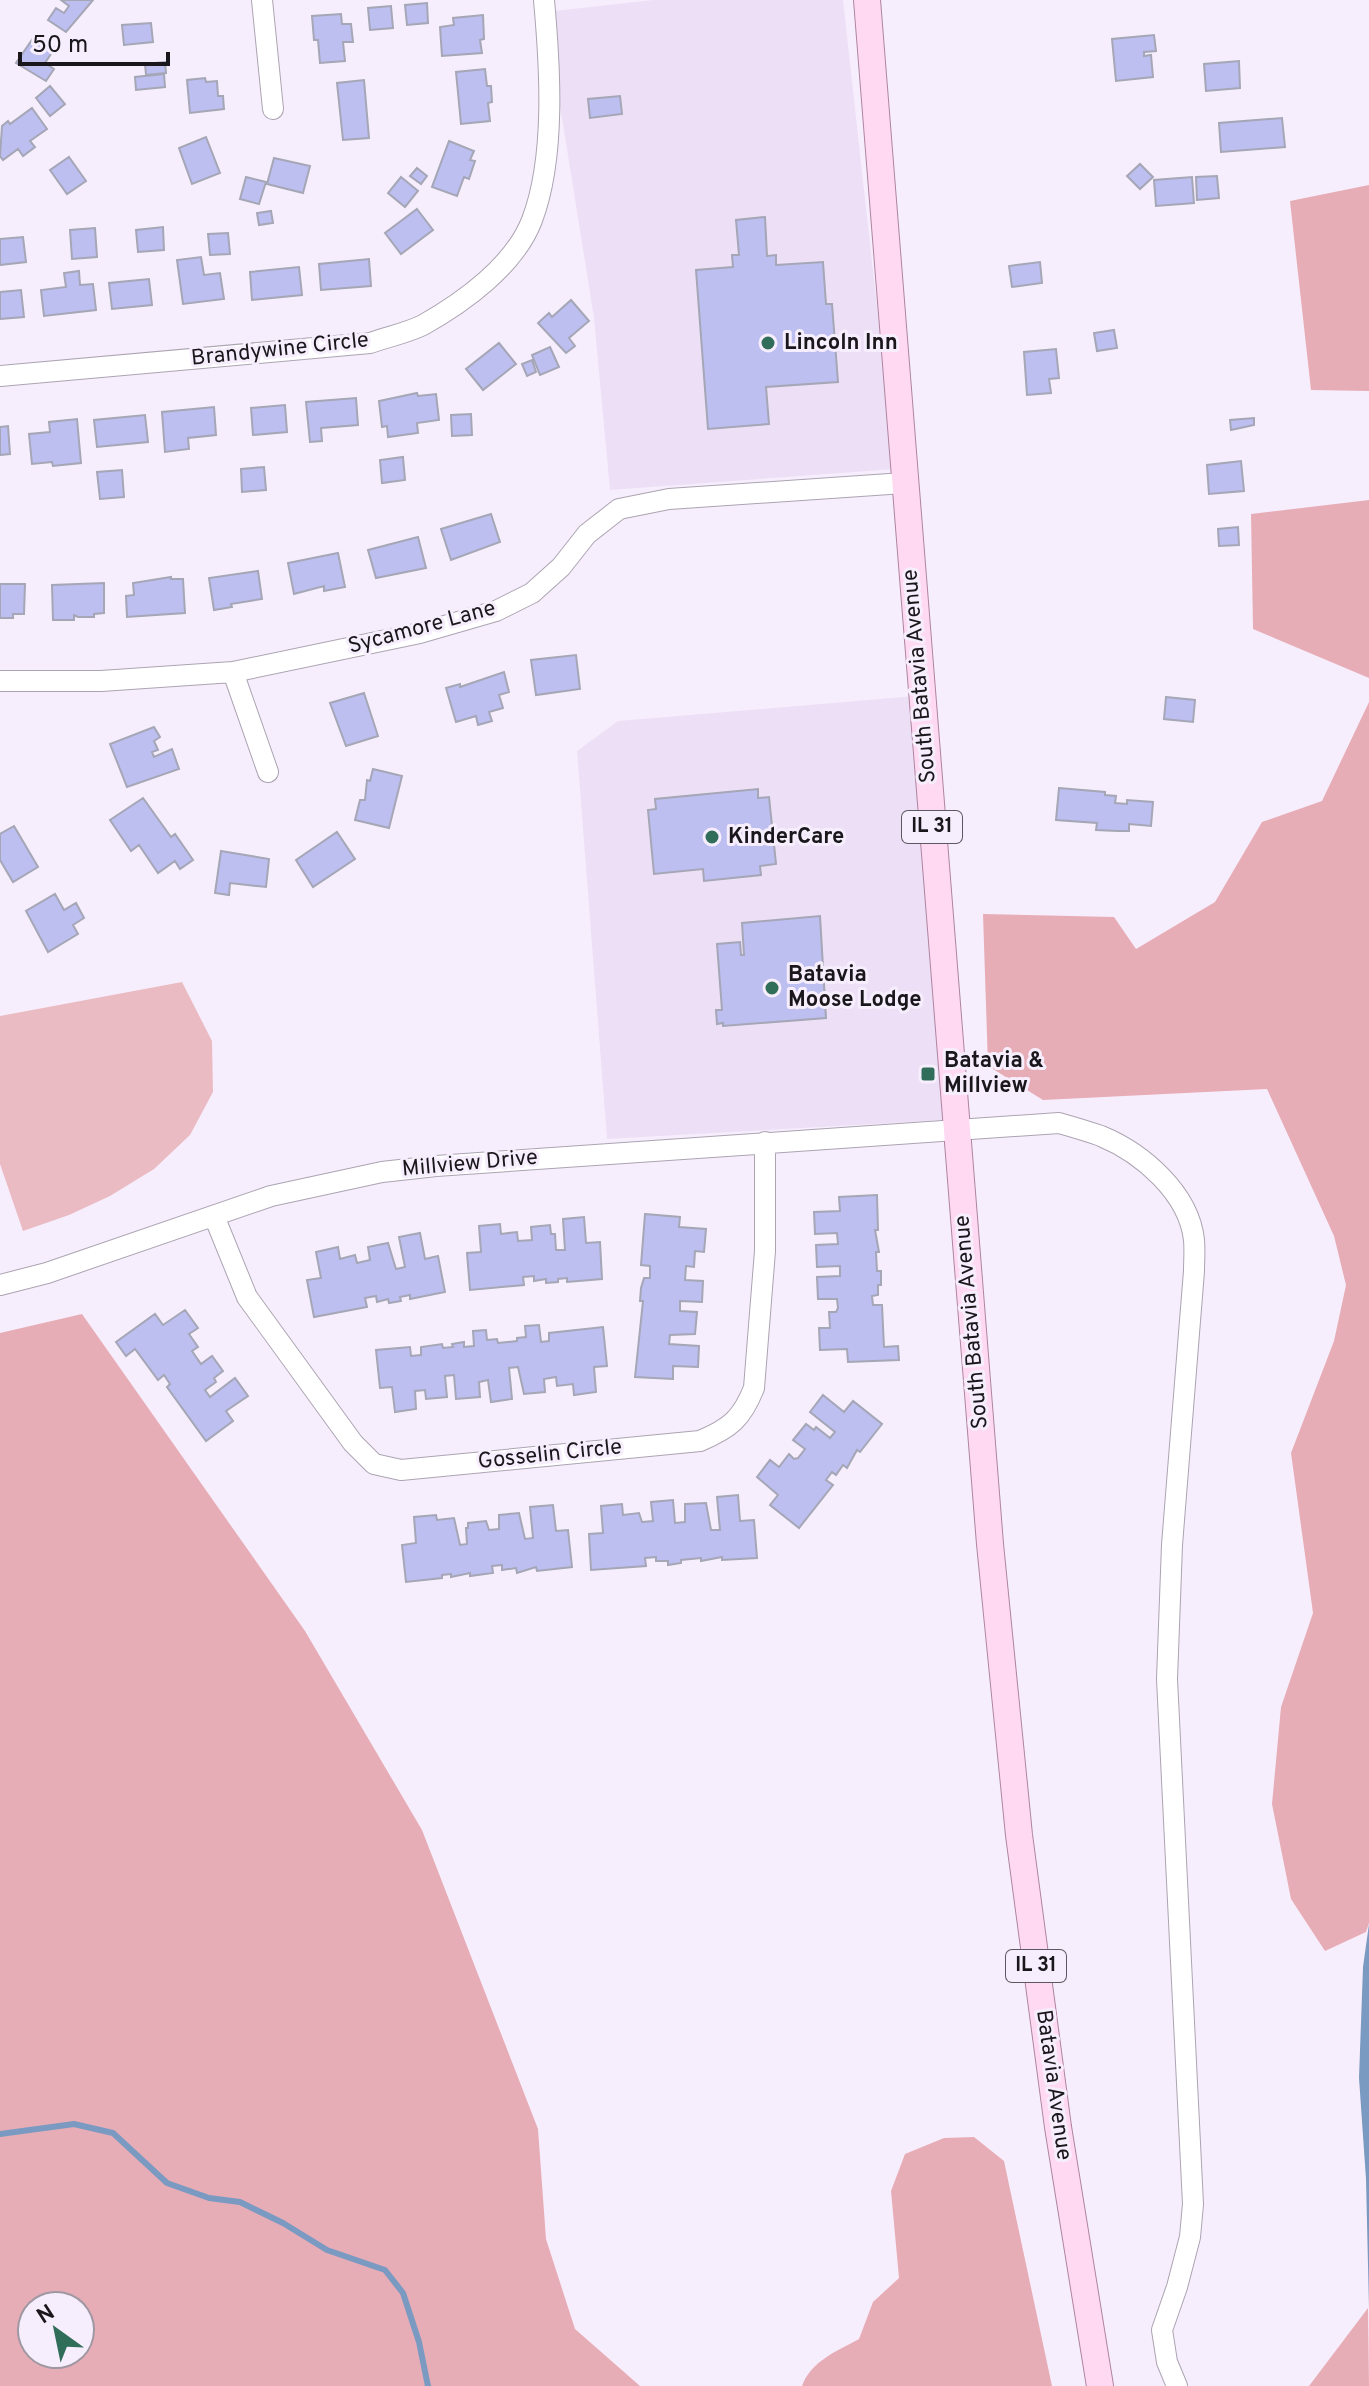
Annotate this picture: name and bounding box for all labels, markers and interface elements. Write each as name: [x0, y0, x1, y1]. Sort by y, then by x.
scale bar: [20, 16, 168, 66]
text: 50 m: [32, 31, 88, 61]
street label: Brandywine Circle: [190, 327, 370, 373]
place label: Lincoln Inn: [784, 330, 898, 357]
marker: Lincoln Inn: [759, 334, 777, 352]
street label: South Batavia Avenue: [897, 568, 943, 784]
street label: Sycamore Lane: [345, 595, 499, 661]
road number: IL 31: [902, 811, 962, 843]
place label: KinderCare: [728, 824, 844, 851]
marker: KinderCare: [703, 828, 721, 846]
place label: Batavia Moose Lodge: [788, 962, 922, 1014]
marker: Batavia Moose Lodge: [763, 979, 781, 997]
place label: Batavia & Millview: [944, 1048, 1044, 1100]
marker: Batavia & Millview: [919, 1065, 937, 1083]
street label: Millview Drive: [401, 1145, 539, 1183]
street label: South Batavia Avenue: [949, 1214, 995, 1430]
street label: Gosselin Circle: [477, 1434, 623, 1476]
road number: IL 31: [1006, 1950, 1066, 1982]
street label: Batavia Avenue: [1029, 2008, 1077, 2162]
north arrow: [16, 2290, 96, 2370]
text: N: [32, 2300, 60, 2331]

